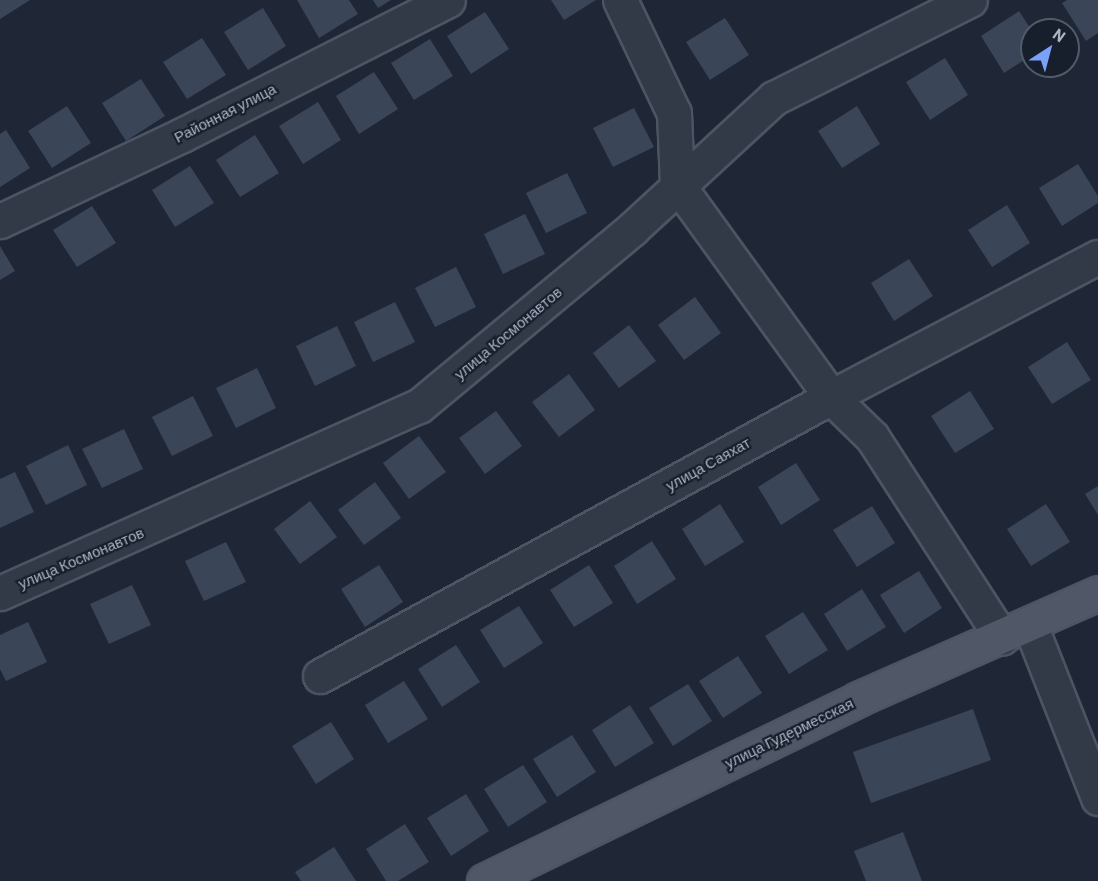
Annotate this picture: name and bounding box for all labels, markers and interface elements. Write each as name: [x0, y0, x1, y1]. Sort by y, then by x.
north arrow: [1020, 18, 1080, 78]
text: N: [1050, 24, 1070, 45]
street label: Районная улица: [171, 80, 279, 146]
street label: улица Космонавтов: [451, 283, 565, 383]
street label: улица Саяхат: [663, 433, 753, 495]
street label: улица Космонавтов: [15, 523, 147, 593]
street label: улица Гудермесская: [722, 694, 856, 772]

